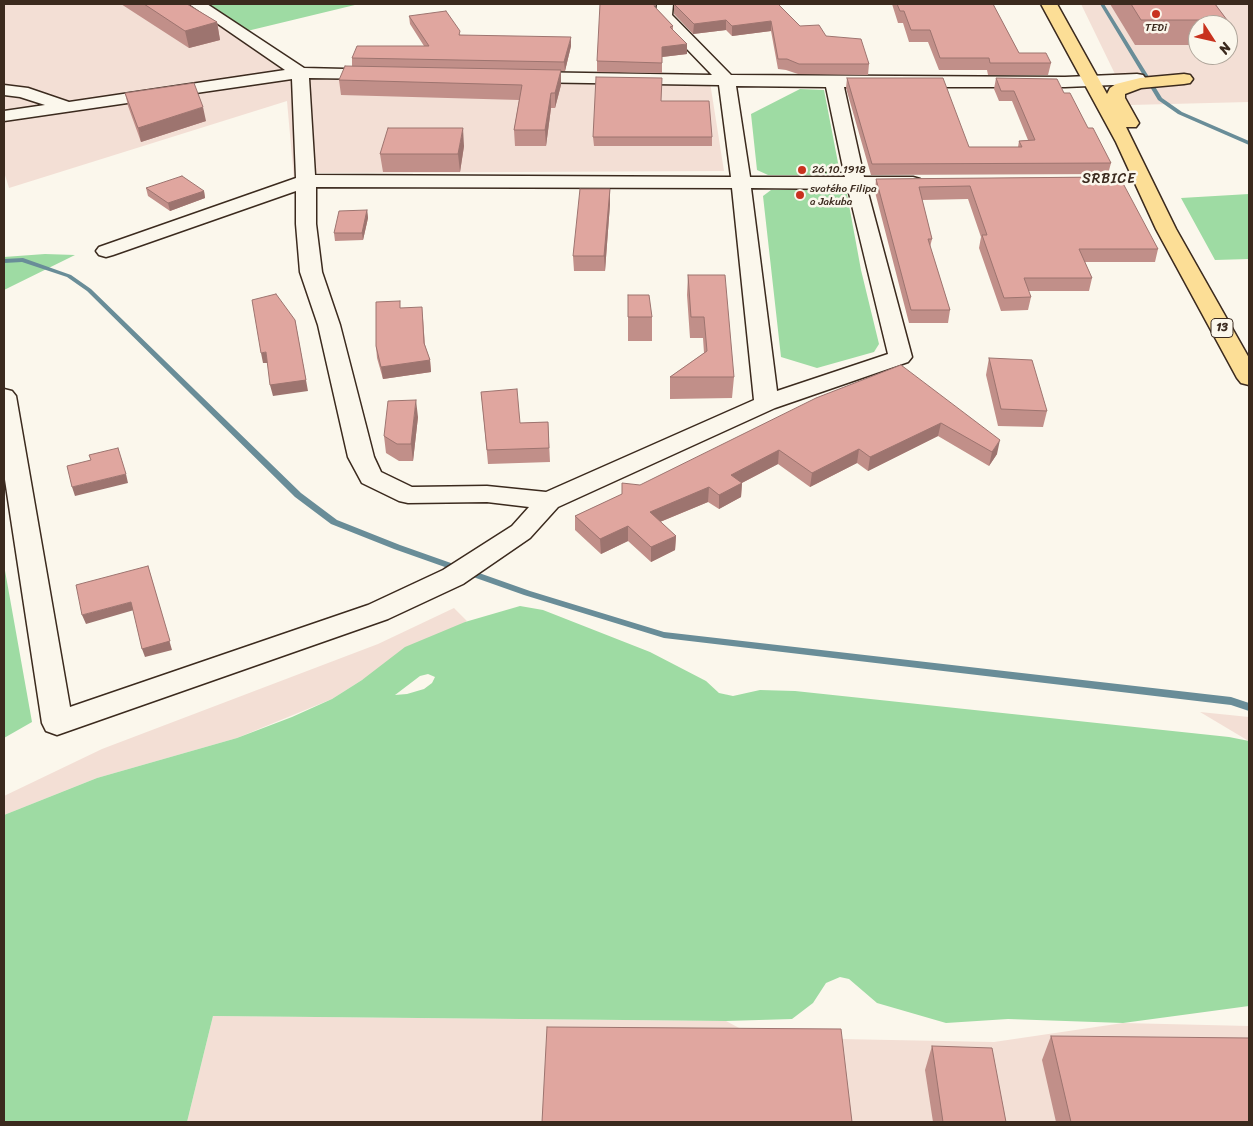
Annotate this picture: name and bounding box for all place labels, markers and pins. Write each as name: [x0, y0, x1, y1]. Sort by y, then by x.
marker: TEDi: [1150, 8, 1162, 20]
place label: TEDi: [1145, 21, 1167, 35]
place label: 26.10.1918: [812, 163, 866, 177]
marker: 26.10.1918: [796, 164, 808, 176]
place label: svatého Filipa a Jakuba: [810, 182, 877, 208]
marker: svatého Filipa a Jakuba: [794, 189, 806, 201]

